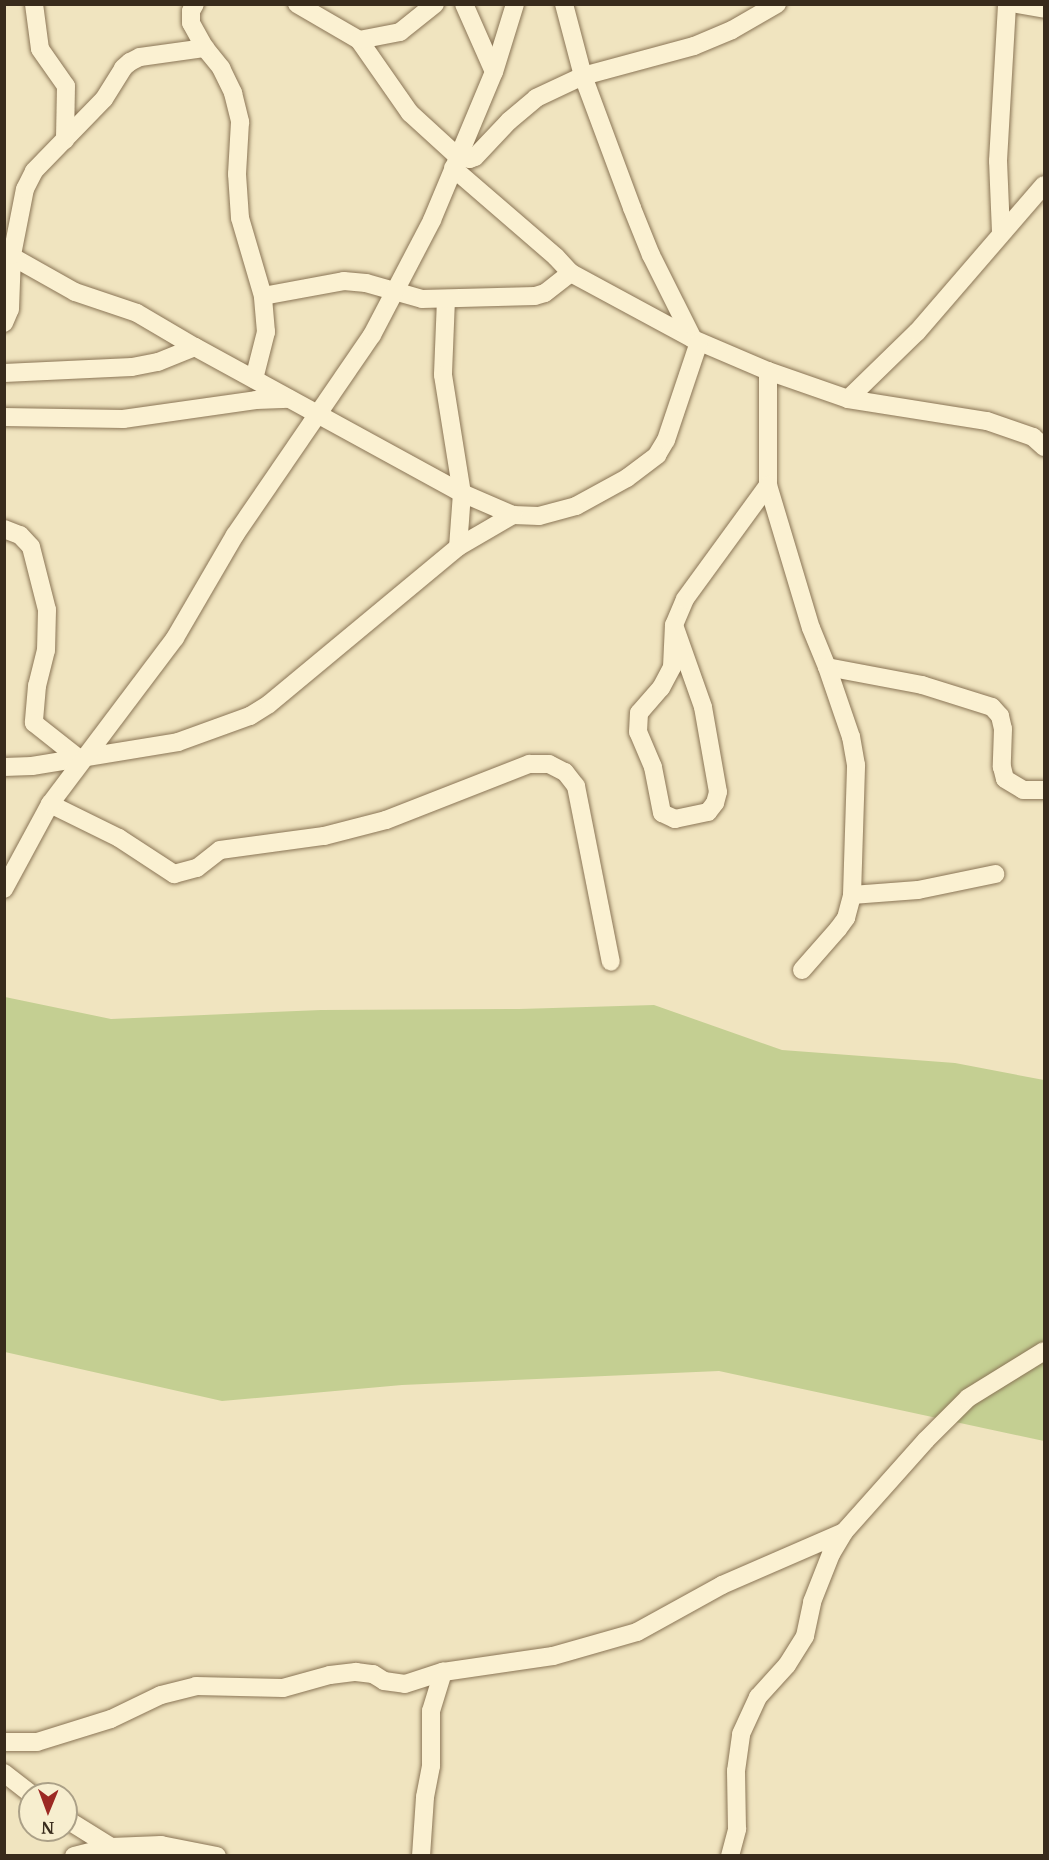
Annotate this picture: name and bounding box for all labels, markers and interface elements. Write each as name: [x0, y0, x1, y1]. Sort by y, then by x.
north arrow: [18, 1782, 78, 1842]
text: N: [41, 1818, 54, 1838]

